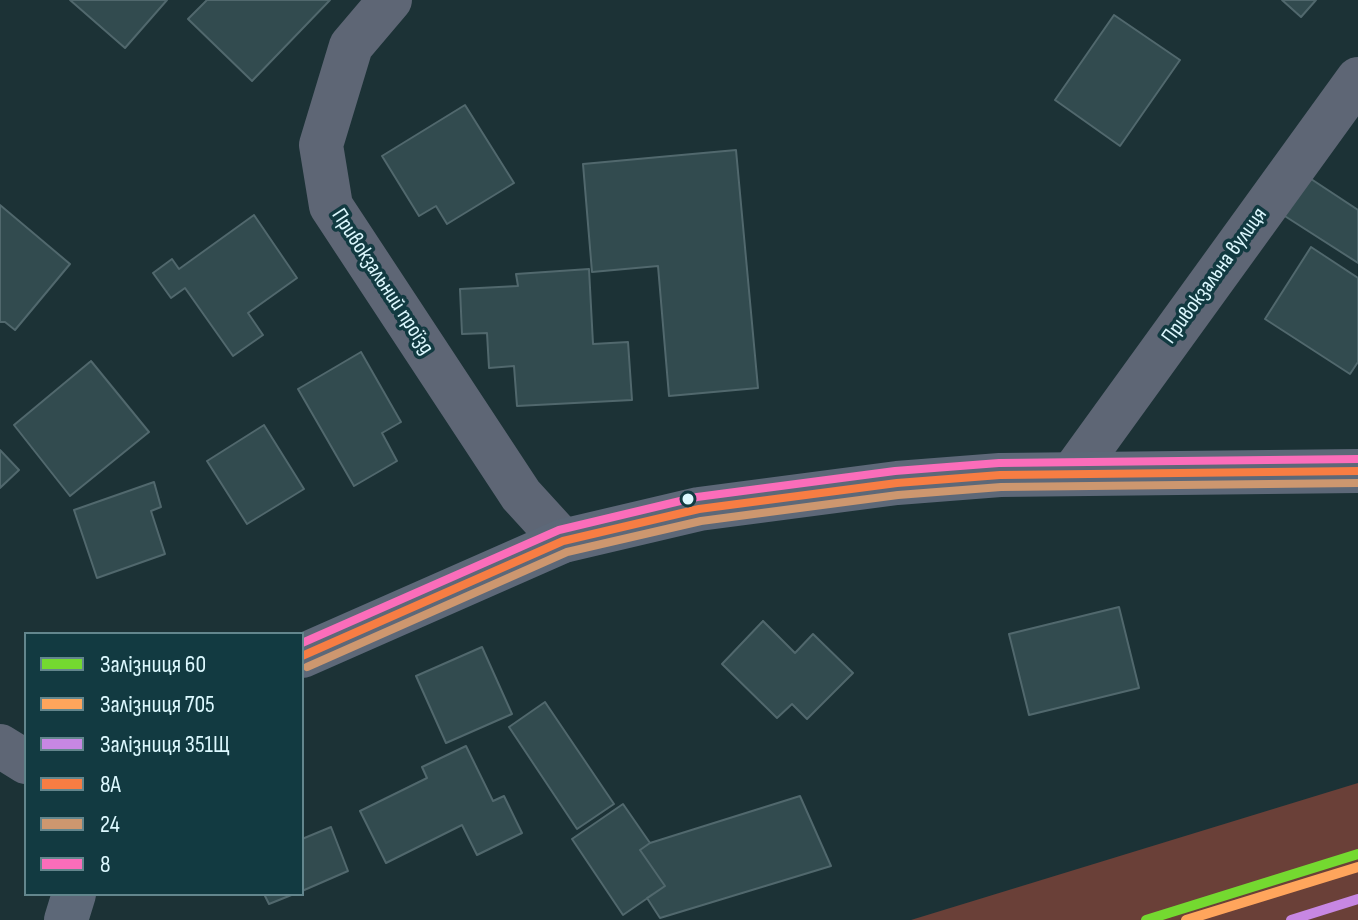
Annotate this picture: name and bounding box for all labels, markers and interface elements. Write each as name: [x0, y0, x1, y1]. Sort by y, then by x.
street label: Привокзальна вулиця: [1157, 203, 1273, 349]
street label: Привокзальний проїзд: [325, 204, 439, 360]
unlabelled marker: [680, 491, 696, 507]
legend: [24, 632, 304, 896]
text: Залізниця 60: [100, 650, 206, 679]
text: Залізниця 705: [100, 690, 215, 719]
text: Залізниця 351Щ: [100, 730, 230, 759]
text: 8А: [100, 770, 121, 799]
text: 24: [100, 810, 120, 839]
text: 8: [100, 850, 111, 879]

